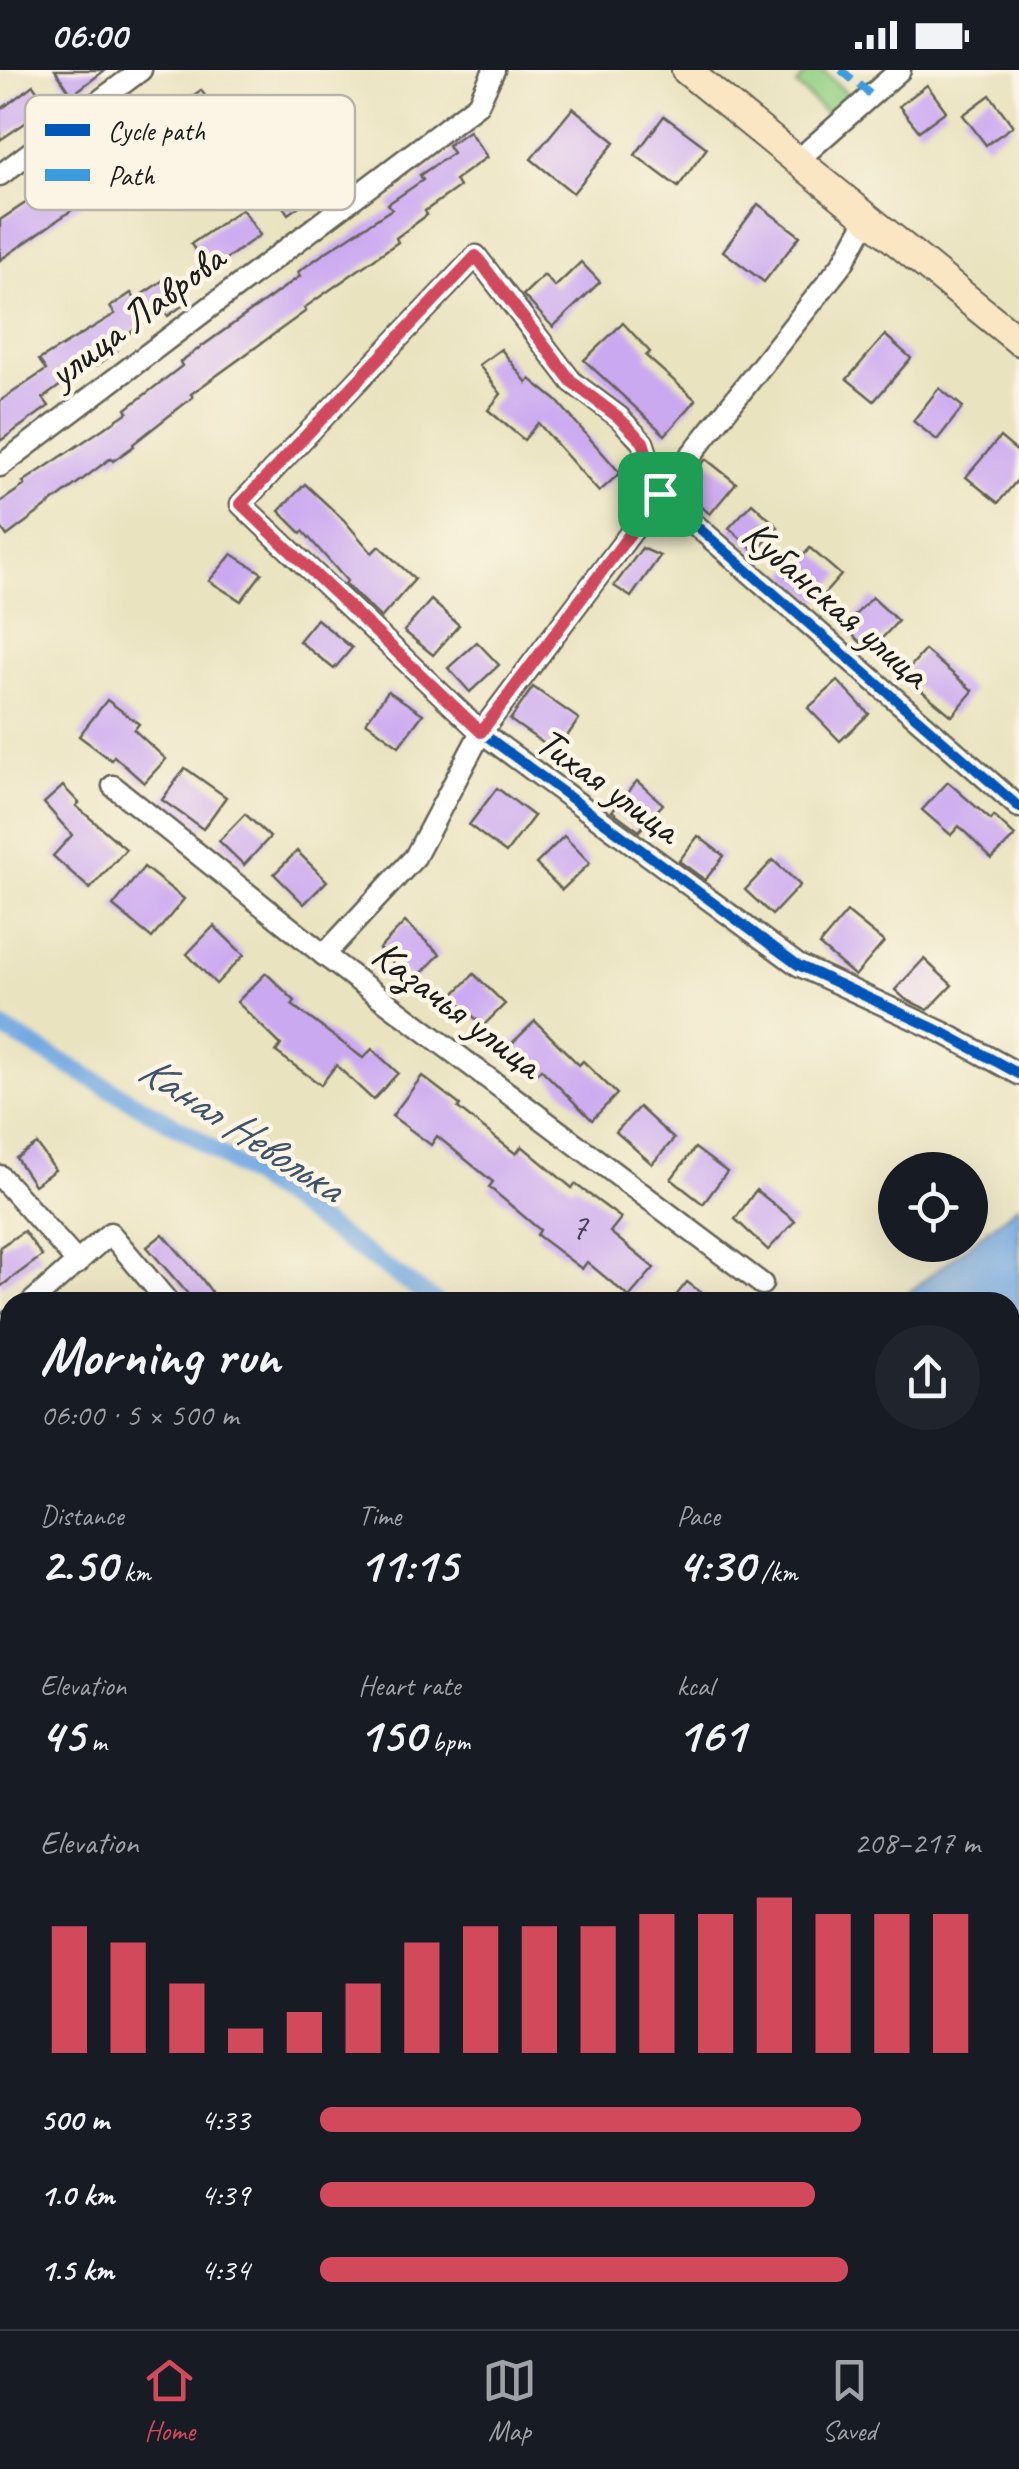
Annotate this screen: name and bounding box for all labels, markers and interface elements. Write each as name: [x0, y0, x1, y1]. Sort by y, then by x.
text: 06:00: [50, 12, 127, 59]
legend: [25, 95, 355, 210]
text: Cycle path: [108, 113, 205, 148]
text: Path: [108, 158, 155, 193]
street label: улица Лаврова: [35, 230, 238, 401]
pin: [618, 452, 703, 537]
icon: arrive: [633, 467, 688, 522]
street label: Кубанская улица: [731, 508, 943, 702]
street label: Тихая улица: [525, 715, 694, 857]
street label: Казачья улица: [361, 928, 556, 1092]
water label: Канал Неволька: [128, 1041, 357, 1217]
map controls: [878, 1152, 988, 1262]
button: locate: [878, 1152, 988, 1262]
house number: 7: [570, 1203, 589, 1250]
text: Morning run: [40, 1321, 280, 1391]
button: share: [875, 1325, 980, 1430]
text: 06:00 · 5 × 500 m: [40, 1394, 238, 1435]
text: Distance: [40, 1498, 124, 1533]
text: Time: [358, 1498, 401, 1533]
text: Pace: [677, 1498, 720, 1533]
text: 2.50: [40, 1533, 117, 1596]
text: 11:15: [358, 1533, 457, 1596]
text: 4:30: [677, 1533, 754, 1596]
text: km: [117, 1554, 151, 1589]
text: /km: [754, 1554, 797, 1589]
text: Elevation: [40, 1668, 126, 1703]
text: Heart rate: [358, 1668, 460, 1703]
text: kcal: [677, 1668, 714, 1703]
text: 45: [40, 1703, 84, 1766]
text: 150: [358, 1703, 425, 1766]
text: 161: [677, 1703, 745, 1766]
text: m: [84, 1724, 107, 1759]
text: bpm: [425, 1724, 470, 1759]
text: Elevation: [40, 1822, 138, 1863]
text: 208–217 m: [854, 1822, 980, 1863]
text: 500 m: [40, 2099, 109, 2140]
text: 4:33: [200, 2099, 250, 2140]
text: 1.0 km: [40, 2174, 114, 2215]
text: 4:39: [200, 2174, 250, 2215]
text: 1.5 km: [40, 2249, 114, 2290]
text: 4:34: [200, 2249, 250, 2290]
tab: Home: [142, 2353, 197, 2448]
tab: Map: [482, 2353, 537, 2448]
tab: Saved: [822, 2353, 877, 2448]

